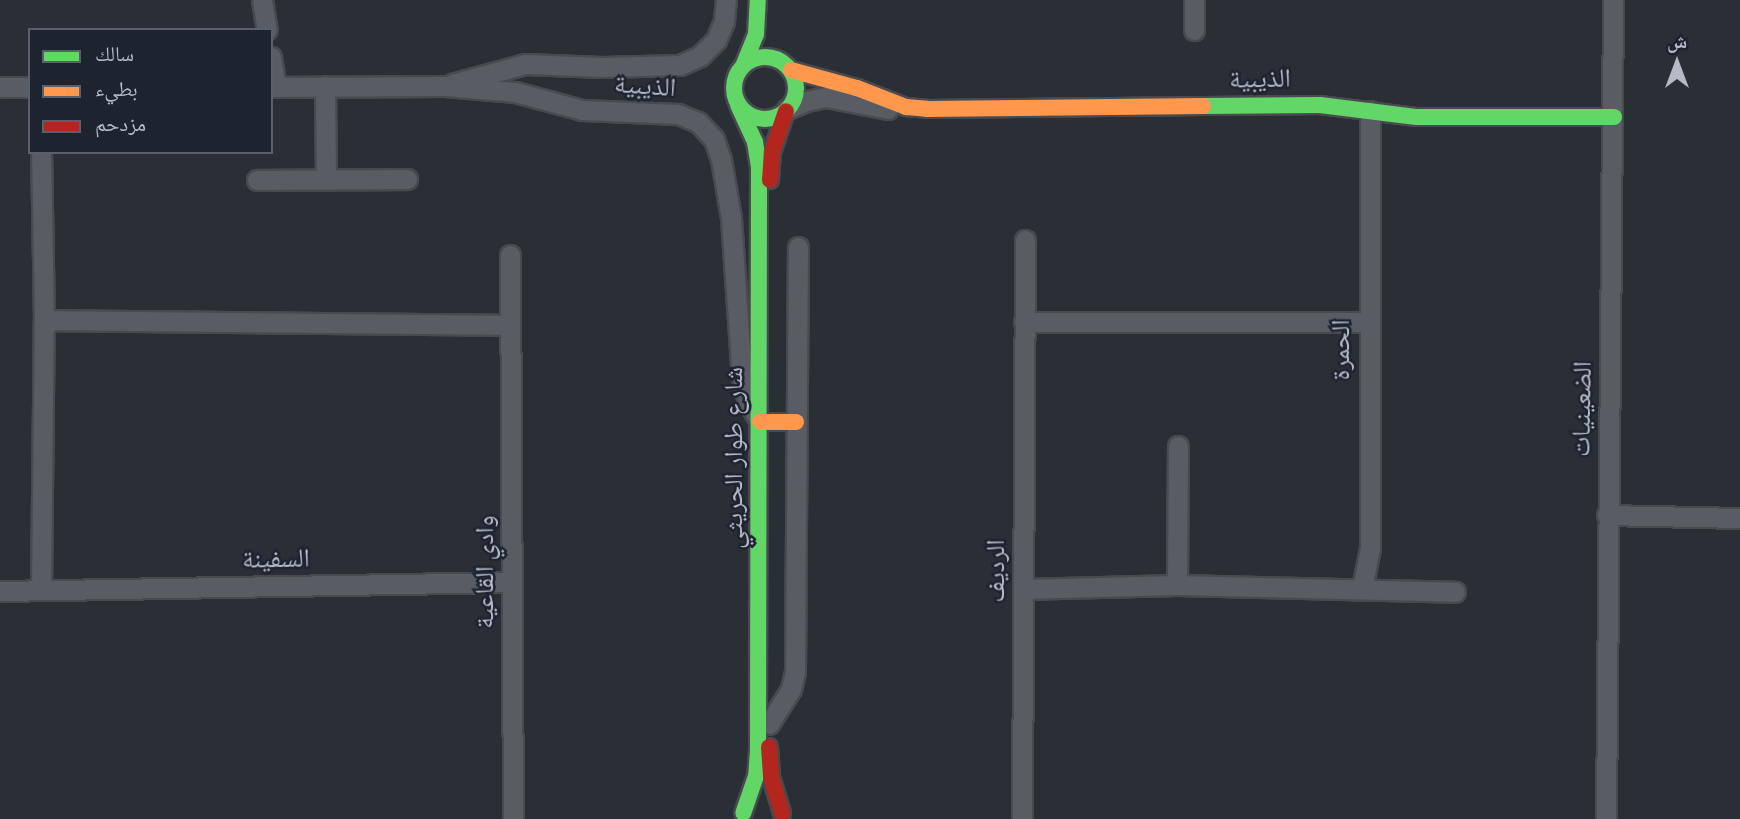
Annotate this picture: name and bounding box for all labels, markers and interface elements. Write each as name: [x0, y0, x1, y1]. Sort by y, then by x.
legend: [28, 28, 273, 154]
north arrow: [1642, 28, 1712, 98]
text: ش: [1667, 30, 1687, 54]
text: سالك: [95, 41, 134, 67]
street label: الذيبية: [1229, 64, 1291, 96]
street label: الذيبية: [613, 69, 677, 105]
text: بطيء: [95, 76, 138, 102]
text: مزدحم: [95, 111, 146, 137]
street label: الحمرة: [1326, 320, 1358, 380]
street label: الضعينيات: [1567, 361, 1599, 457]
street label: شارع طوار الحريثي: [719, 367, 751, 549]
street label: وادي القاعية: [470, 515, 502, 629]
street label: الرديف: [981, 539, 1013, 603]
street label: السفينة: [242, 544, 310, 576]

